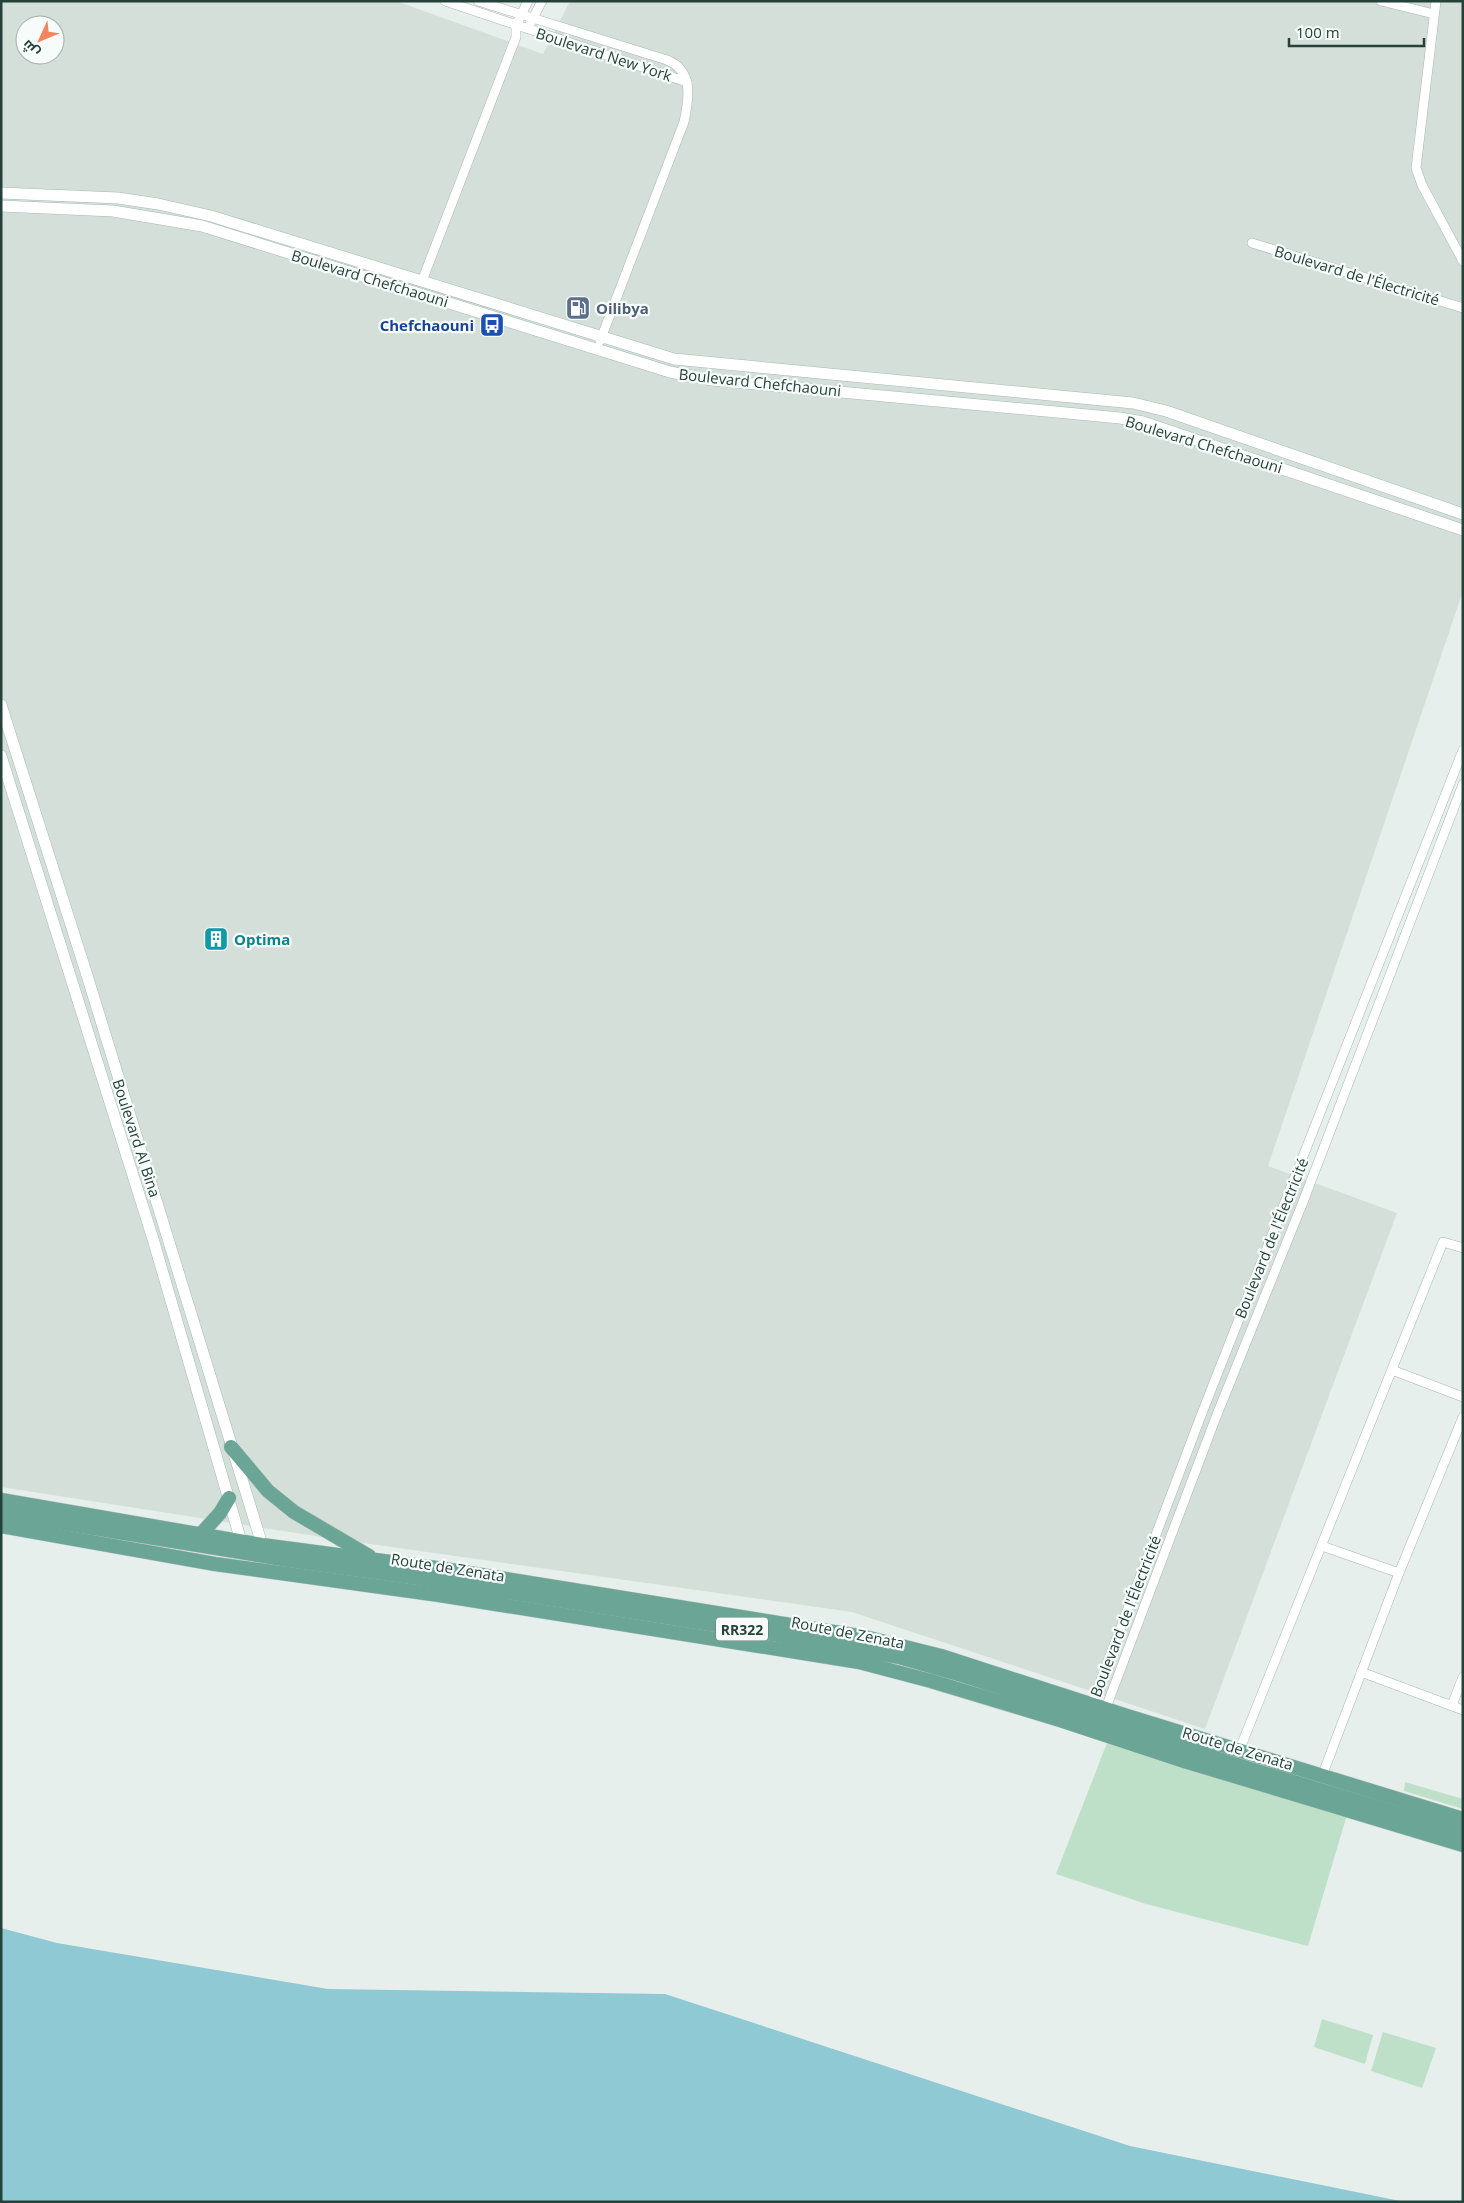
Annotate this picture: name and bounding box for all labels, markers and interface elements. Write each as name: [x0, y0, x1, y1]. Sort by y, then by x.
north arrow: [15, 15, 65, 65]
scale bar: [1289, 15, 1424, 47]
text: 100 m: [1296, 22, 1340, 42]
street label: Boulevard New York: [533, 23, 675, 85]
text: ش: [17, 36, 43, 62]
street label: Boulevard de l'Électricité: [1272, 240, 1442, 310]
street label: Boulevard Chefchaouni: [289, 245, 451, 311]
fuel station icon: Oilibya: [565, 295, 591, 321]
place label: Oilibya: [596, 298, 649, 318]
bus stop icon: Chefchaouni: [479, 312, 505, 338]
place label: Chefchaouni: [380, 315, 474, 335]
street label: Boulevard Chefchaouni: [678, 364, 842, 400]
street label: Boulevard Chefchaouni: [1123, 411, 1285, 477]
building icon: Optima: [203, 926, 229, 952]
place label: Optima: [234, 929, 290, 949]
street label: Boulevard Al Bina: [108, 1076, 166, 1200]
street label: Boulevard de l'Électricité: [1230, 1155, 1312, 1321]
street label: Boulevard de l'Électricité: [1085, 1532, 1165, 1700]
street label: Route de Zenata: [390, 1548, 506, 1586]
street label: Route de Zenata: [790, 1611, 906, 1653]
road number: RR322: [716, 1618, 768, 1640]
street label: Route de Zenata: [1180, 1722, 1296, 1774]

